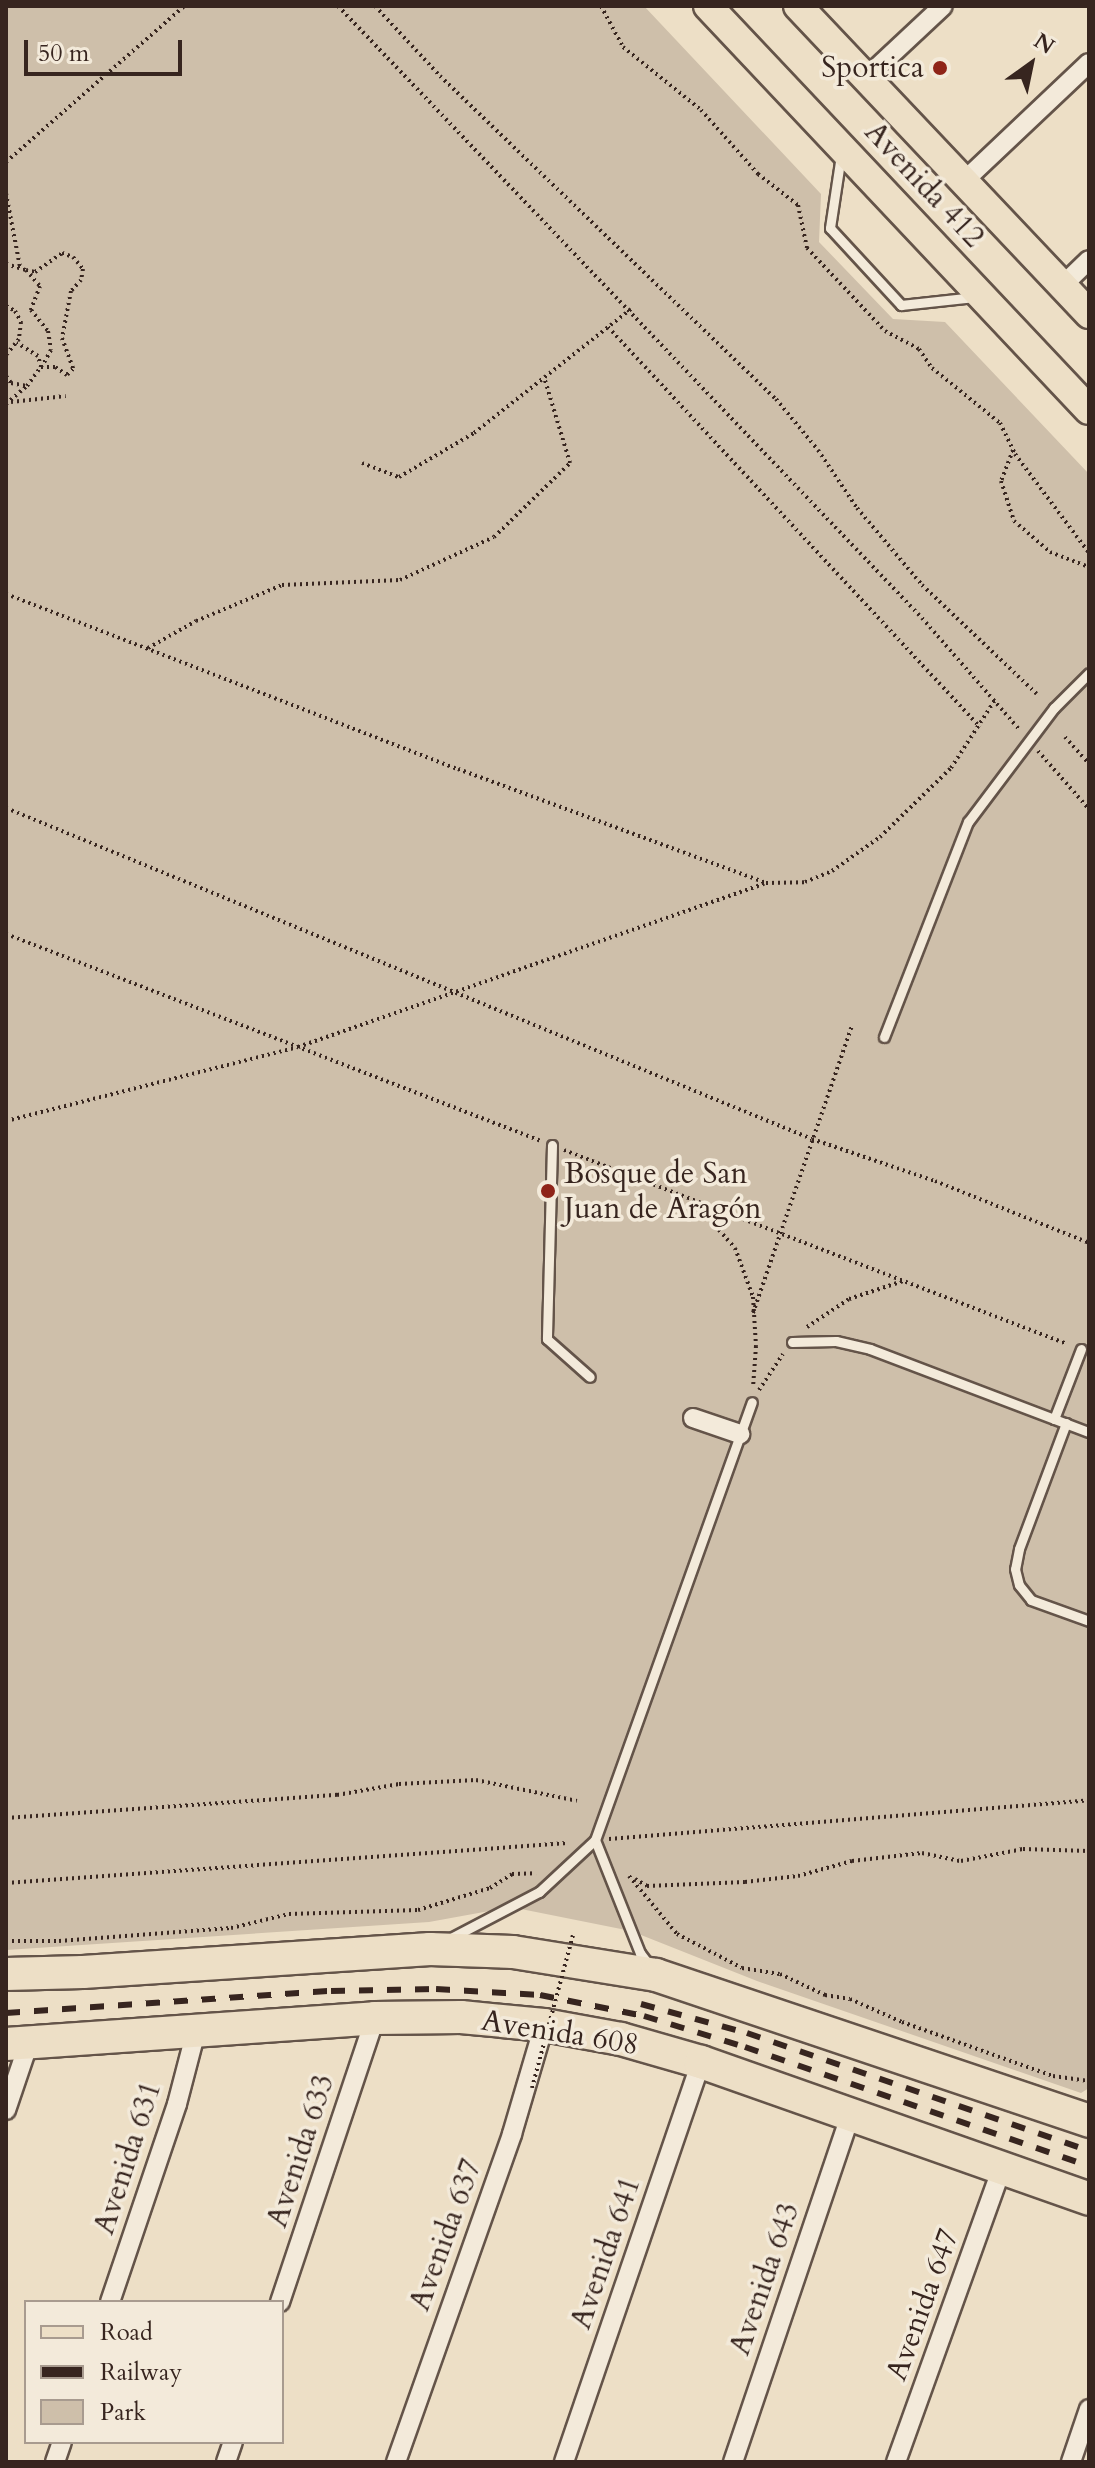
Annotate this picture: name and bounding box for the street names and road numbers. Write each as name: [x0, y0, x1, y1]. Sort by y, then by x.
street label: Avenida 412: [857, 115, 991, 255]
street label: Avenida 608: [479, 2003, 641, 2063]
street label: Avenida 633: [259, 2070, 343, 2232]
street label: Avenida 631: [86, 2077, 170, 2239]
street label: Avenida 637: [402, 2154, 490, 2316]
street label: Avenida 641: [563, 2172, 649, 2334]
street label: Avenida 643: [722, 2198, 808, 2360]
street label: Avenida 647: [879, 2224, 967, 2386]

